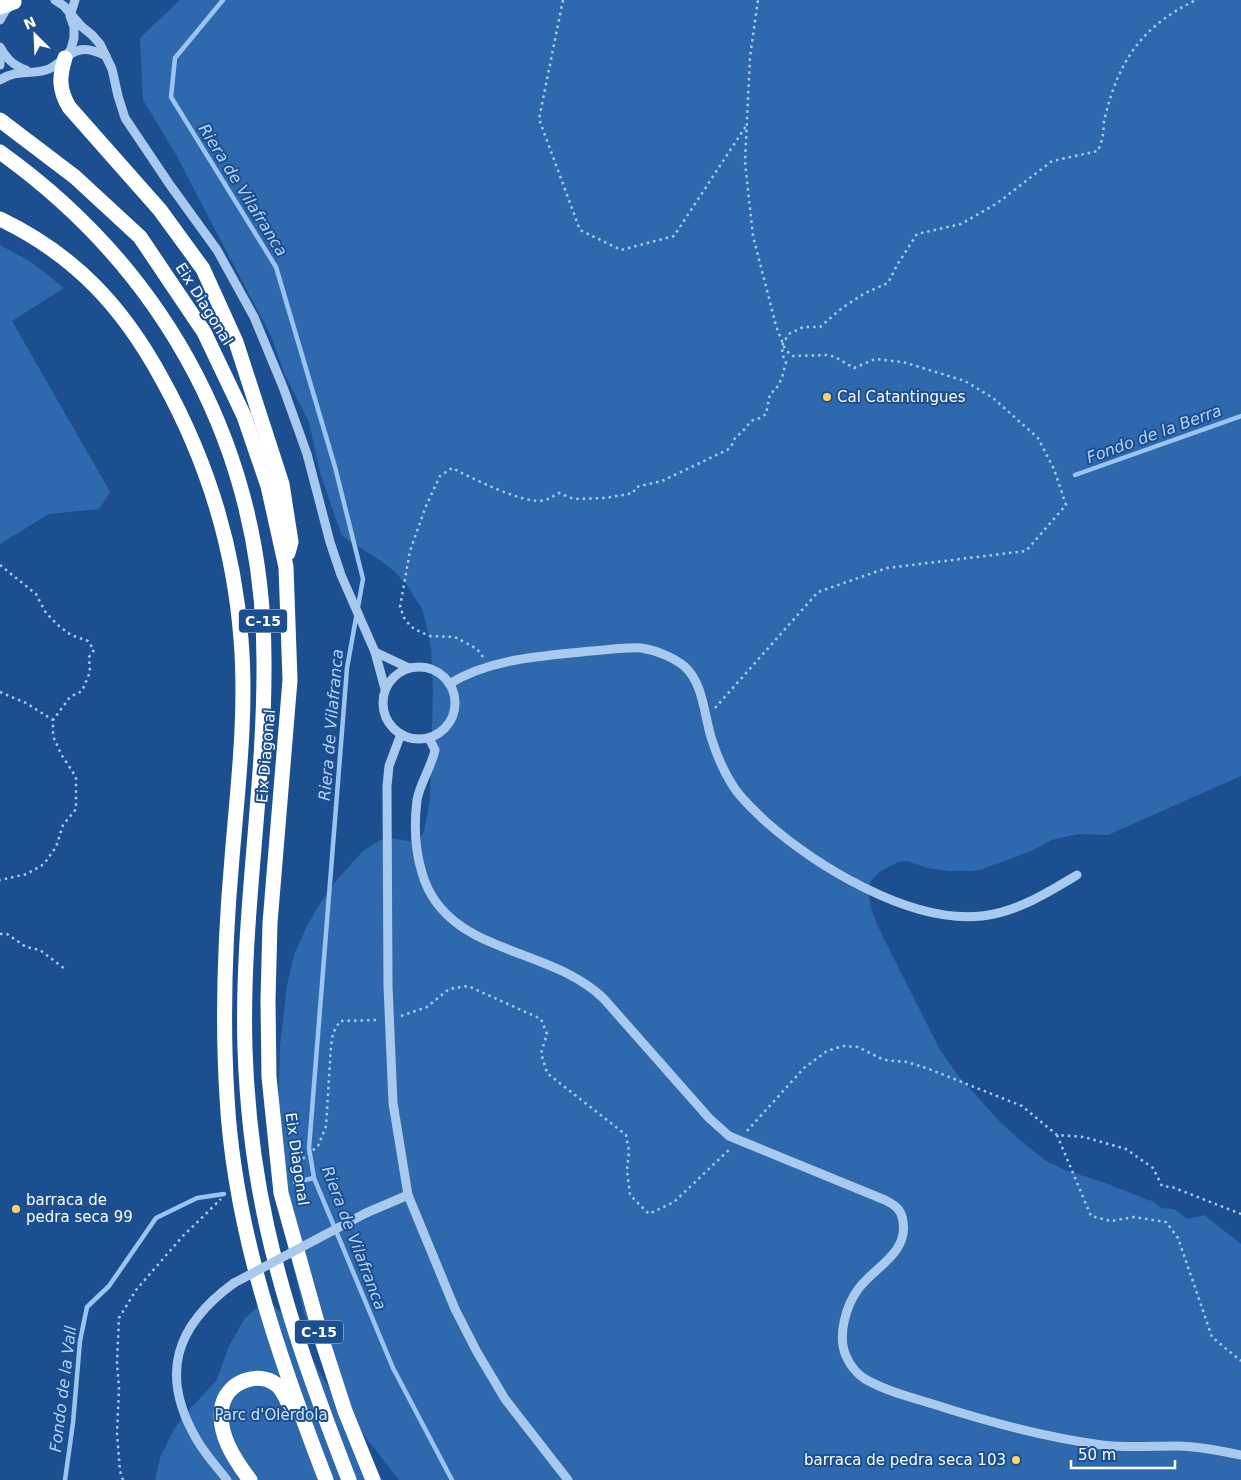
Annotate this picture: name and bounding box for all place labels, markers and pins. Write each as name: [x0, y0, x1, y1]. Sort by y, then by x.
place label: Cal Catantingues: [837, 388, 966, 406]
marker: Cal Catantingues: [821, 391, 833, 403]
place label: barraca de pedra seca 99: [26, 1191, 133, 1226]
marker: barraca de pedra seca 99: [10, 1203, 22, 1215]
place label: barraca de pedra seca 103: [804, 1451, 1006, 1469]
marker: barraca de pedra seca 103: [1010, 1454, 1022, 1466]

